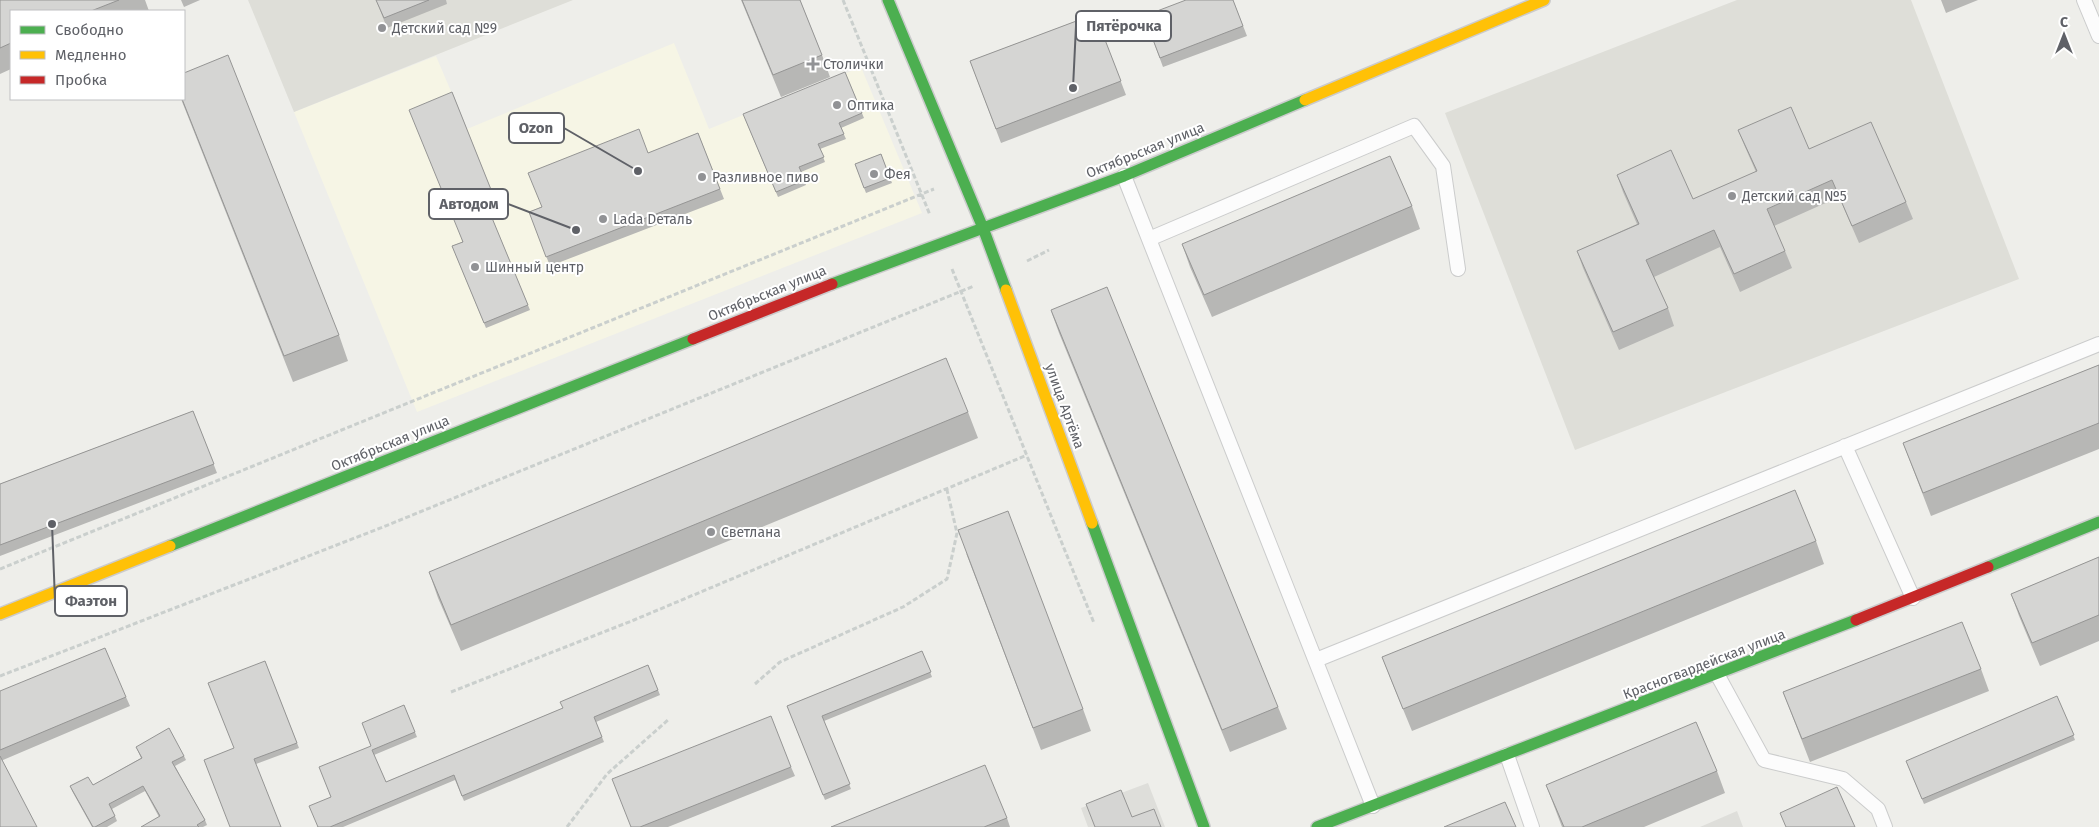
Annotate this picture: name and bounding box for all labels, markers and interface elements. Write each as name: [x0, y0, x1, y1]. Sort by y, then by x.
legend: [10, 10, 185, 100]
north arrow: [2039, 10, 2089, 60]
callout: Пятёрочка: [1076, 11, 1171, 41]
text: С: [2060, 14, 2068, 31]
text: Пятёрочка: [1086, 17, 1162, 35]
place label: Детский сад №9: [391, 20, 497, 37]
text: Свободно: [55, 21, 124, 39]
marker: Детский сад №9: [376, 22, 388, 34]
text: Медленно: [55, 46, 127, 64]
place label: Столички: [823, 56, 884, 73]
marker: Столички: [807, 58, 819, 70]
text: Пробка: [55, 71, 107, 89]
place label: Оптика: [847, 97, 894, 114]
marker: Оптика: [831, 99, 843, 111]
callout: Ozon: [509, 113, 564, 143]
text: Ozon: [519, 119, 553, 137]
street label: Октябрьская улица: [1084, 119, 1207, 182]
place label: Фея: [884, 166, 911, 183]
marker: Фея: [868, 168, 880, 180]
place label: Разливное пиво: [712, 169, 819, 186]
marker: Разливное пиво: [696, 171, 708, 183]
place label: Детский сад №5: [1741, 188, 1847, 205]
callout: Автодом: [429, 189, 508, 219]
marker: Детский сад №5: [1726, 190, 1738, 202]
text: Автодом: [438, 195, 499, 213]
place label: Lada Dеталь: [613, 211, 692, 228]
marker: Lada Dеталь: [597, 213, 609, 225]
place label: Шинный центр: [485, 259, 584, 276]
marker: Шинный центр: [469, 261, 481, 273]
street label: Октябрьская улица: [706, 262, 829, 325]
street label: улица Артёма: [1041, 361, 1088, 451]
street label: Октябрьская улица: [329, 412, 452, 475]
place label: Светлана: [721, 524, 781, 541]
marker: Светлана: [705, 526, 717, 538]
callout: Фаэтон: [55, 586, 127, 616]
text: Фаэтон: [65, 592, 117, 610]
street label: Красногвардейская улица: [1621, 626, 1788, 703]

